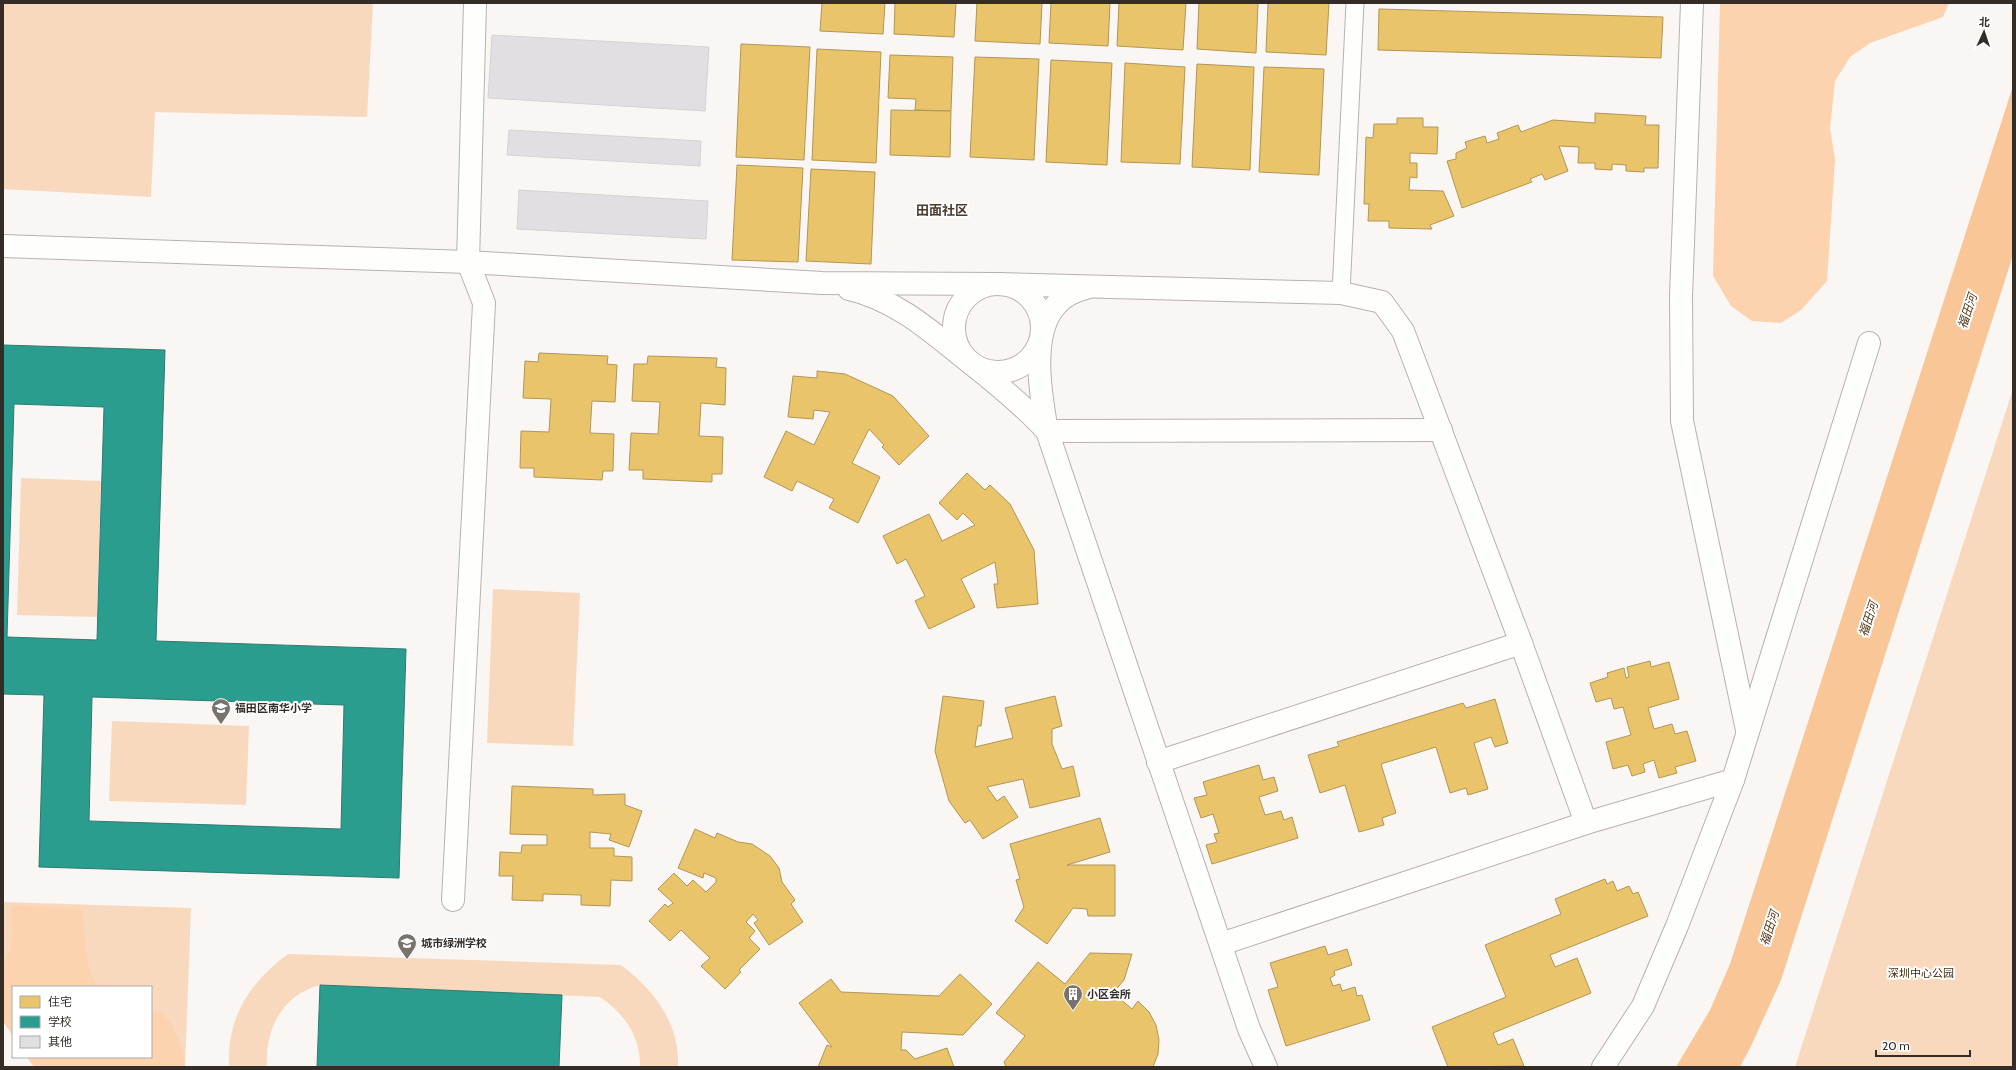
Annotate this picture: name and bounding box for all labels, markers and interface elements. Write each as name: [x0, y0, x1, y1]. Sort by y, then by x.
north arrow: [1964, 12, 2004, 52]
text: 北: [1979, 15, 1990, 29]
district label: 田面社区: [916, 202, 968, 218]
water label: 福田河: [1954, 290, 1980, 330]
water label: 福田河: [1855, 598, 1881, 638]
school or university icon: 福田区南华小学: [210, 697, 232, 725]
place label: 福田区南华小学: [235, 701, 312, 715]
water label: 福田河: [1756, 907, 1782, 947]
school or university icon: 城市绿洲学校: [396, 932, 418, 960]
place label: 城市绿洲学校: [421, 936, 487, 950]
park label: 深圳中心公园: [1888, 966, 1954, 980]
building icon: 小区会所: [1062, 983, 1084, 1011]
legend: [12, 986, 152, 1058]
place label: 小区会所: [1087, 987, 1131, 1001]
text: 住宅: [48, 994, 72, 1009]
text: 学校: [48, 1014, 72, 1029]
scale bar: [1876, 1032, 1970, 1058]
text: 其他: [48, 1034, 72, 1049]
text: 20 m: [1882, 1038, 1910, 1053]

